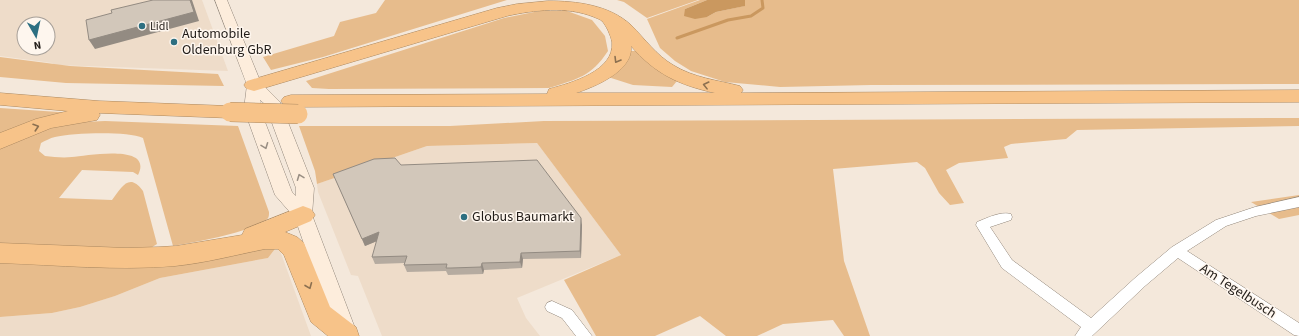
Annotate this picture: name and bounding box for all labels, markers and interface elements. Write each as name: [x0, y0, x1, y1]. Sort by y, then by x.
north arrow: [16, 16, 56, 56]
place label: Lidl: [150, 18, 169, 35]
marker: Lidl: [137, 21, 147, 31]
place label: Automobile Oldenburg GbR: [182, 24, 272, 60]
text: N: [33, 37, 42, 53]
marker: Automobile Oldenburg GbR: [169, 37, 179, 47]
one-way arrow: [614, 56, 621, 63]
one-way arrow: [703, 81, 710, 90]
one-way arrow: [32, 123, 39, 131]
one-way arrow: [261, 142, 269, 149]
one-way arrow: [297, 174, 305, 181]
place label: Globus Baumarkt: [472, 207, 574, 227]
marker: Globus Baumarkt: [459, 212, 469, 222]
street label: Am Tegelbusch: [1196, 259, 1280, 323]
one-way arrow: [304, 283, 312, 290]

